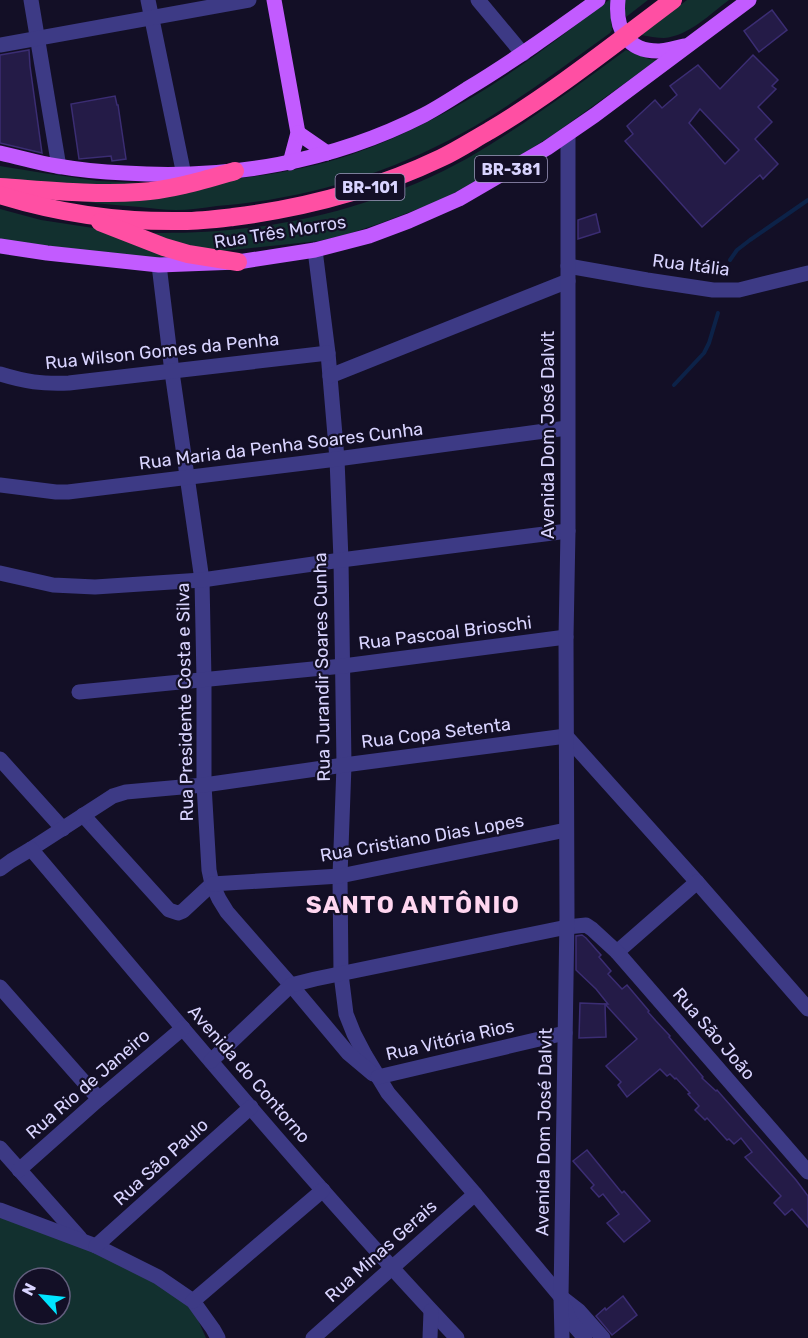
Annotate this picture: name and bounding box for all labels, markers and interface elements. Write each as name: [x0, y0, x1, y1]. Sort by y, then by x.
road number: BR-381: [475, 156, 547, 182]
road number: BR-101: [336, 174, 404, 200]
street label: Rua Três Morros: [212, 211, 348, 253]
street label: Rua Itália: [651, 249, 731, 281]
street label: Rua Wilson Gomes da Penha: [44, 328, 280, 374]
street label: Avenida Dom José Dalvit: [537, 331, 559, 539]
street label: Rua Maria da Penha Soares Cunha: [138, 418, 424, 474]
street label: Rua Jurandir Soares Cunha: [309, 552, 335, 782]
street label: Rua Presidente Costa e Silva: [172, 582, 198, 822]
street label: Rua Pascoal Brioschi: [357, 611, 533, 655]
street label: Rua Copa Setenta: [360, 713, 512, 753]
street label: Rua Cristiano Dias Lopes: [318, 809, 526, 867]
district label: SANTO ANTÔNIO: [306, 890, 520, 919]
street label: Rua São João: [668, 983, 760, 1085]
street label: Avenida do Contorno: [183, 1001, 315, 1147]
street label: Rua Vitória Rios: [384, 1015, 516, 1065]
street label: Rua Rio de Janeiro: [22, 1024, 154, 1144]
street label: Avenida Dom José Dalvit: [531, 1028, 557, 1236]
street label: Rua São Paulo: [109, 1114, 213, 1210]
street label: Rua Minas Gerais: [321, 1195, 441, 1307]
north arrow: [12, 1266, 72, 1326]
text: N: [18, 1280, 40, 1299]

